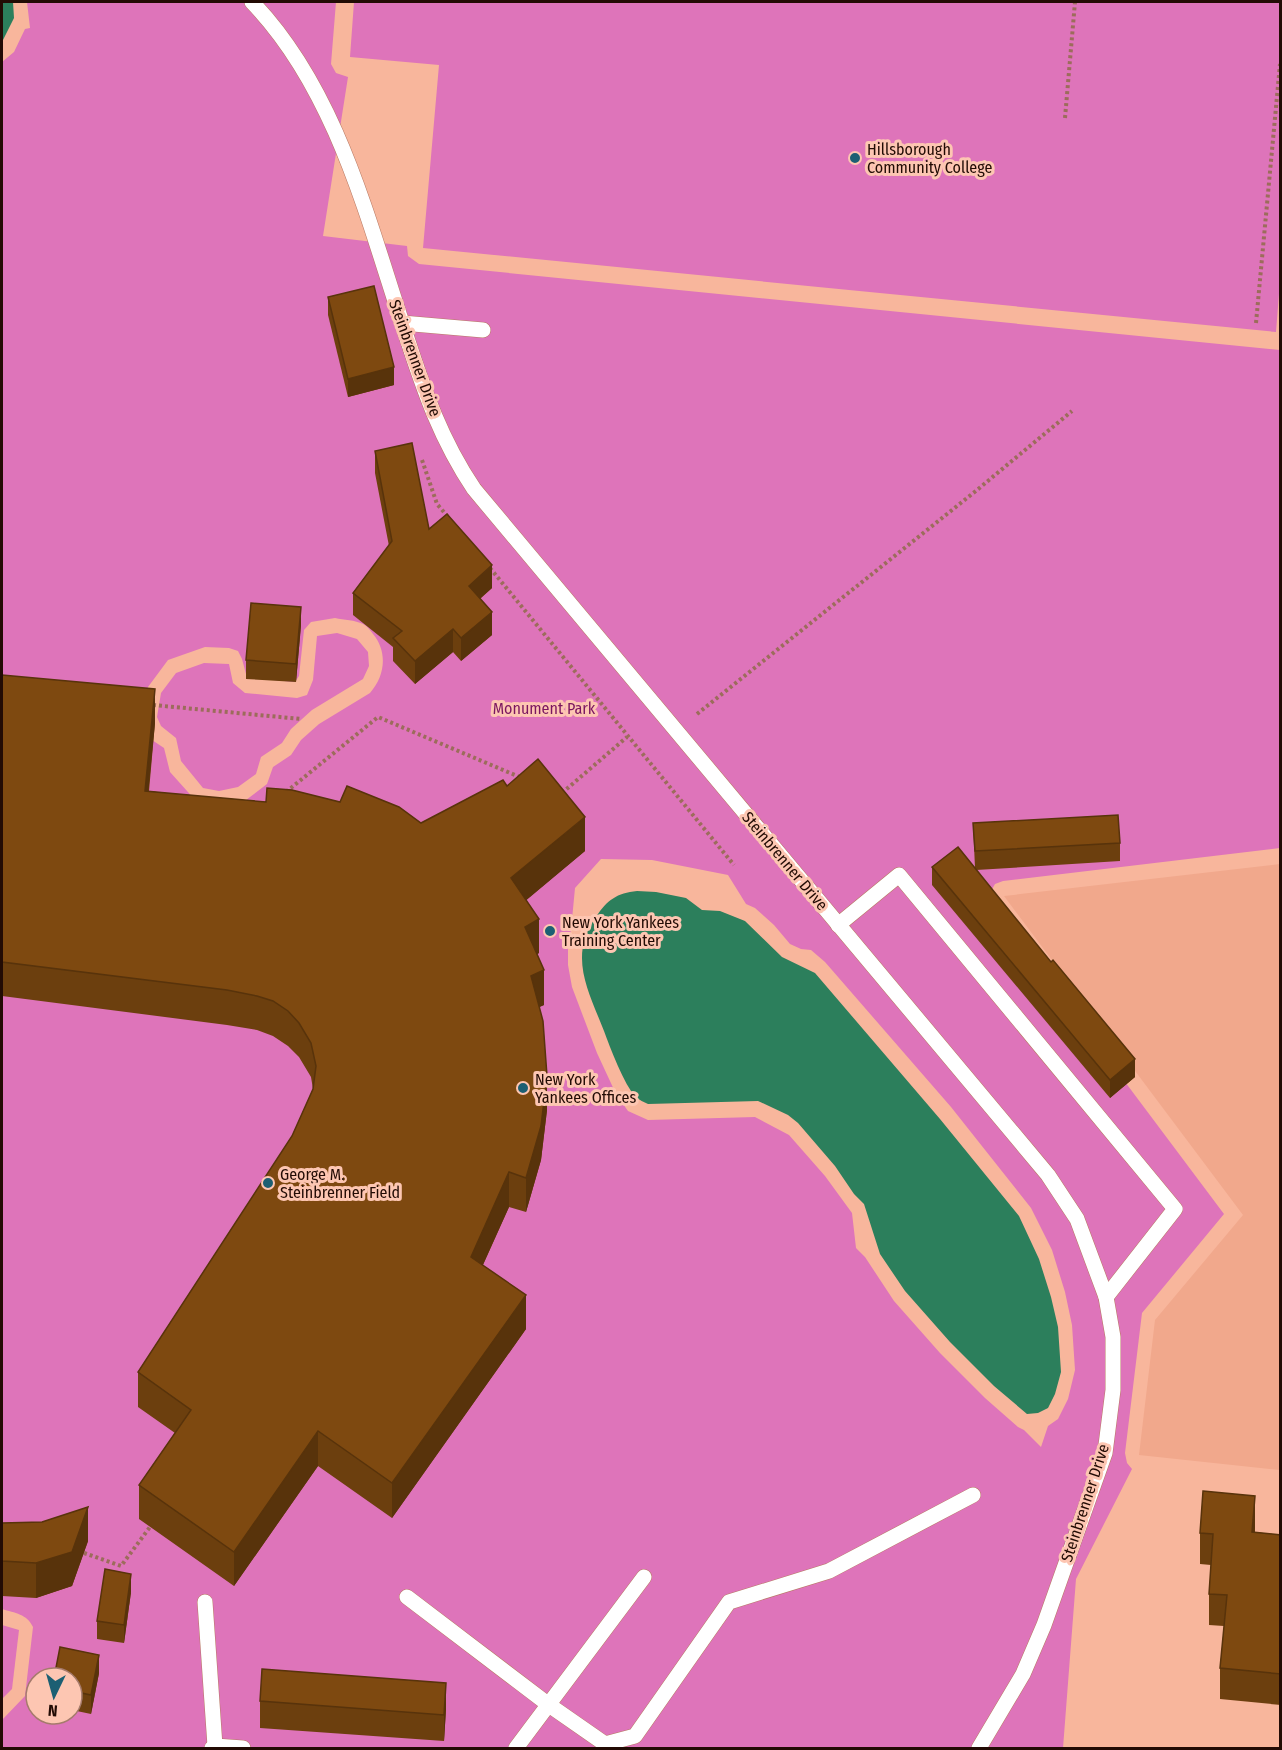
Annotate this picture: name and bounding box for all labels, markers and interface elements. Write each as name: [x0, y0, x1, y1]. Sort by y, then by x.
place label: Hillsborough Community College: [867, 140, 993, 177]
marker: Hillsborough Community College: [848, 151, 862, 165]
street label: Steinbrenner Drive: [385, 297, 445, 419]
park label: Monument Park: [493, 699, 596, 718]
street label: Steinbrenner Drive: [738, 808, 832, 914]
place label: New York Yankees Training Center: [562, 913, 679, 950]
marker: New York Yankees Training Center: [543, 924, 557, 938]
place label: New York Yankees Offices: [535, 1070, 636, 1107]
marker: New York Yankees Offices: [516, 1081, 530, 1095]
place label: George M. Steinbrenner Field: [280, 1165, 400, 1202]
marker: George M. Steinbrenner Field: [261, 1176, 275, 1190]
street label: Steinbrenner Drive: [1057, 1442, 1113, 1564]
north arrow: [24, 1666, 84, 1726]
text: N: [47, 1701, 58, 1720]

